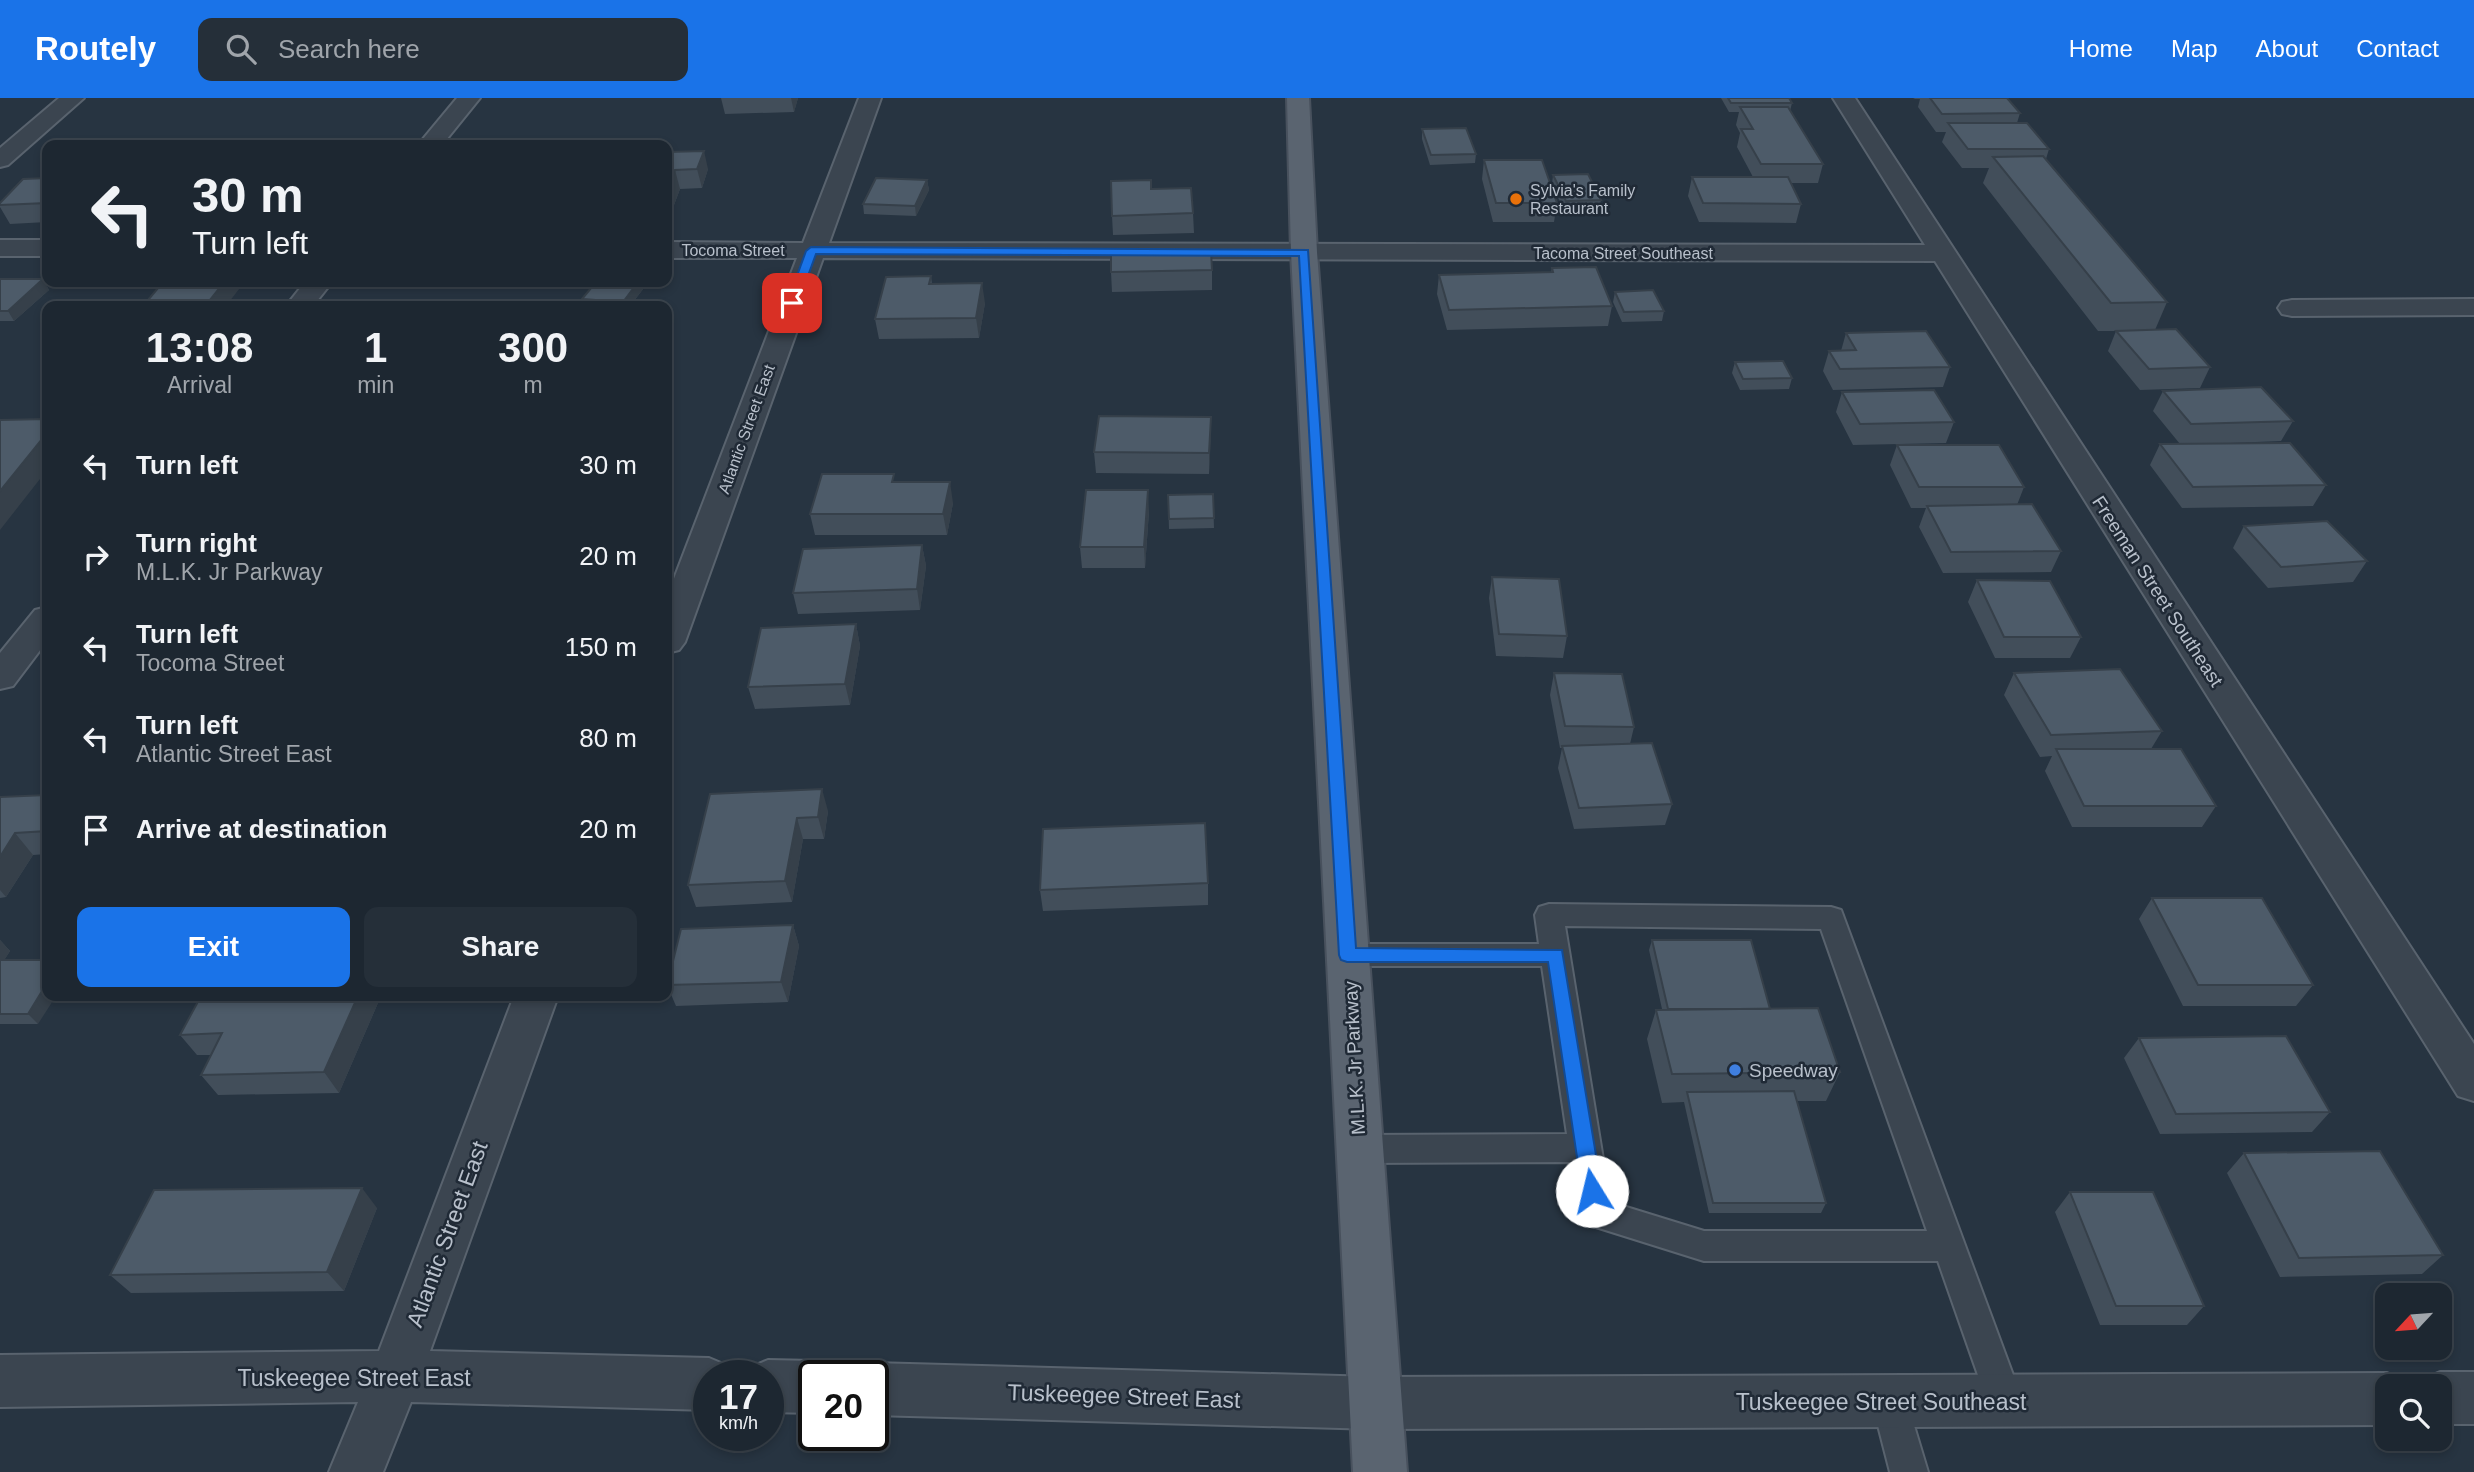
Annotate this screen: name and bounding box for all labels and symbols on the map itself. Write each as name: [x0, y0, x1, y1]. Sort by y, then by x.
place label: Sylvia's Family Restaurant: [1530, 182, 1635, 217]
marker: Sylvia's Family Restaurant: [1508, 191, 1524, 207]
street label: Tocoma Street: [681, 242, 785, 259]
street label: Tacoma Street Southeast: [1533, 245, 1713, 262]
pin: [762, 273, 822, 333]
street label: Atlantic Street East: [715, 362, 778, 496]
street label: Freeman Street Southeast: [2088, 492, 2227, 691]
street label: M.L.K. Jr Parkway: [1340, 980, 1369, 1135]
place label: Speedway: [1749, 1060, 1838, 1081]
marker: Speedway: [1727, 1062, 1743, 1078]
street label: Atlantic Street East: [401, 1137, 493, 1330]
position arrow: [1555, 1154, 1629, 1228]
north arrow: [2375, 1283, 2452, 1360]
speed limit sign: 20: [798, 1360, 889, 1451]
street label: Tuskeegee Street East: [237, 1365, 471, 1391]
street label: Tuskeegee Street East: [1007, 1379, 1242, 1413]
street label: Tuskeegee Street Southeast: [1736, 1389, 2027, 1415]

